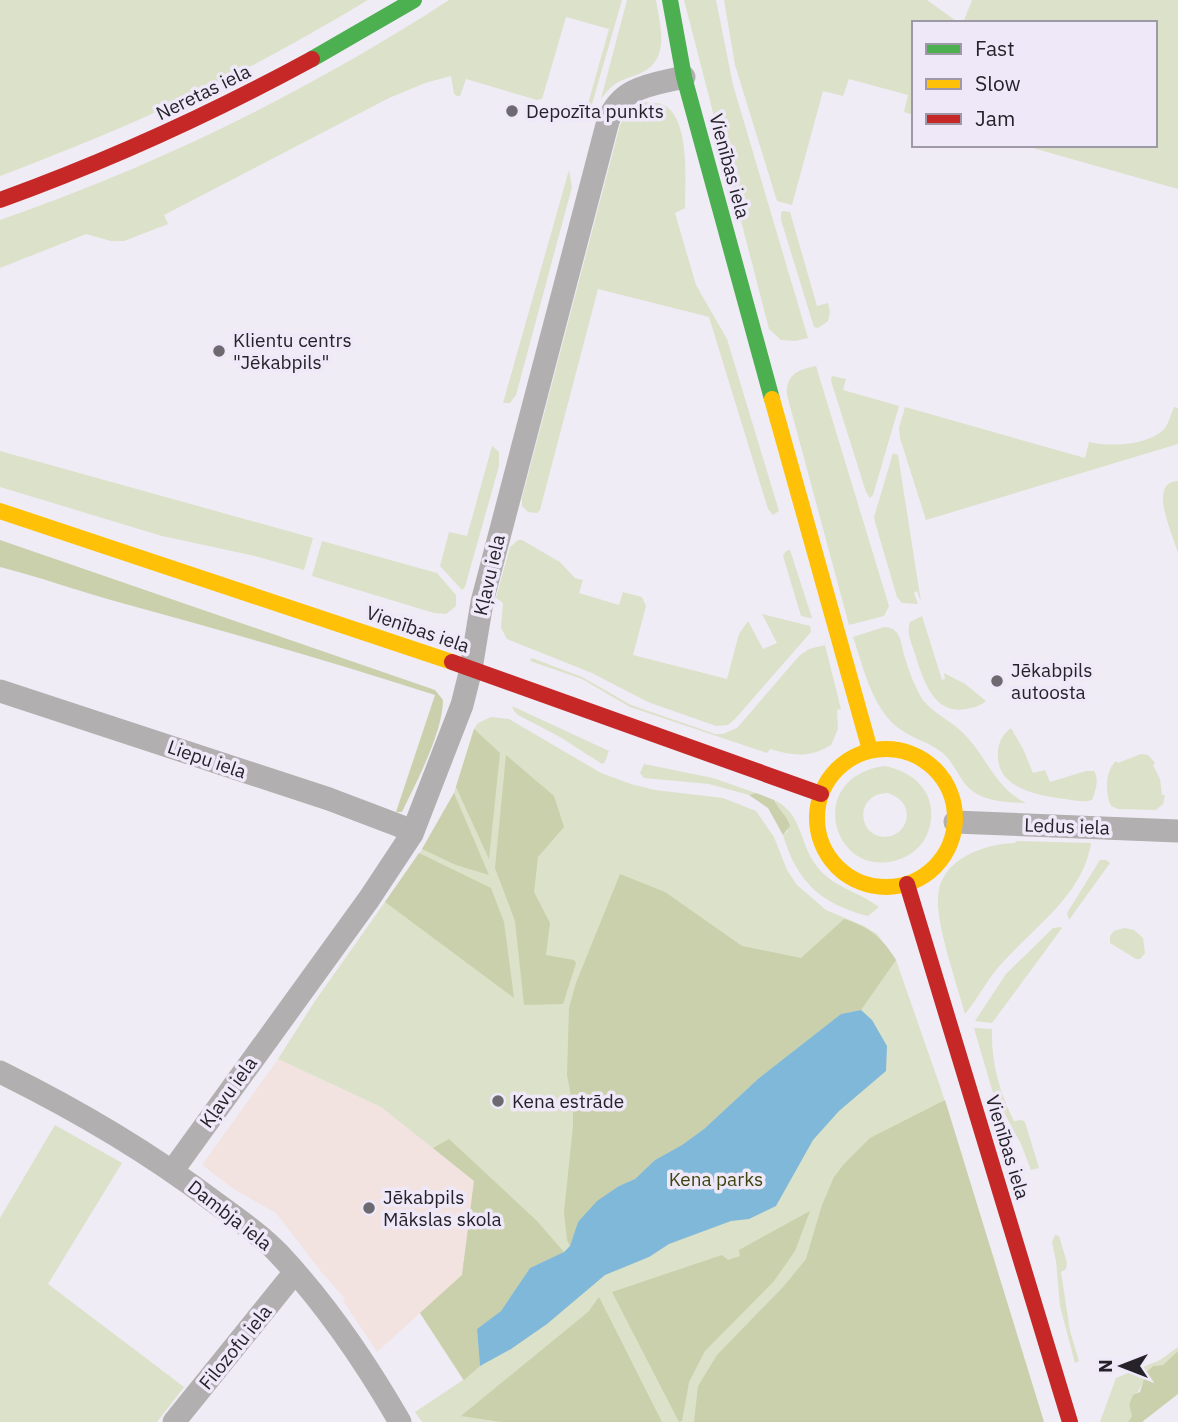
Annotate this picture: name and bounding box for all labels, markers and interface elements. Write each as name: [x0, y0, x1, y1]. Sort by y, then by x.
legend: [912, 21, 1157, 147]
text: Fast: [975, 34, 1015, 62]
street label: Neretas iela: [152, 59, 254, 125]
text: Slow: [975, 69, 1021, 97]
place label: Depozīta punkts: [526, 99, 664, 123]
marker: Depozīta punkts: [504, 103, 520, 119]
text: Jam: [975, 104, 1015, 132]
street label: Vienības iela: [704, 111, 756, 221]
place label: Klientu centrs "Jēkabpils": [233, 328, 352, 374]
marker: Klientu centrs "Jēkabpils": [211, 343, 227, 359]
street label: Kļavu iela: [468, 532, 510, 618]
street label: Vienības iela: [363, 600, 473, 658]
place label: Jēkabpils autoosta: [1011, 658, 1092, 704]
marker: Jēkabpils autoosta: [989, 673, 1005, 689]
street label: Liepu iela: [165, 734, 249, 784]
street label: Ledus iela: [1024, 813, 1110, 839]
street label: Kļavu iela: [194, 1052, 262, 1132]
place label: Kena estrāde: [512, 1089, 624, 1113]
street label: Vienības iela: [981, 1092, 1035, 1202]
marker: Kena estrāde: [490, 1093, 506, 1109]
park label: Kena parks: [669, 1167, 763, 1191]
street label: Dambja iela: [183, 1175, 277, 1255]
place label: Jēkabpils Mākslas skola: [383, 1185, 502, 1231]
marker: Jēkabpils Mākslas skola: [361, 1200, 377, 1216]
street label: Filozofu iela: [194, 1300, 276, 1394]
north arrow: [1087, 1331, 1157, 1401]
text: N: [1093, 1359, 1117, 1373]

